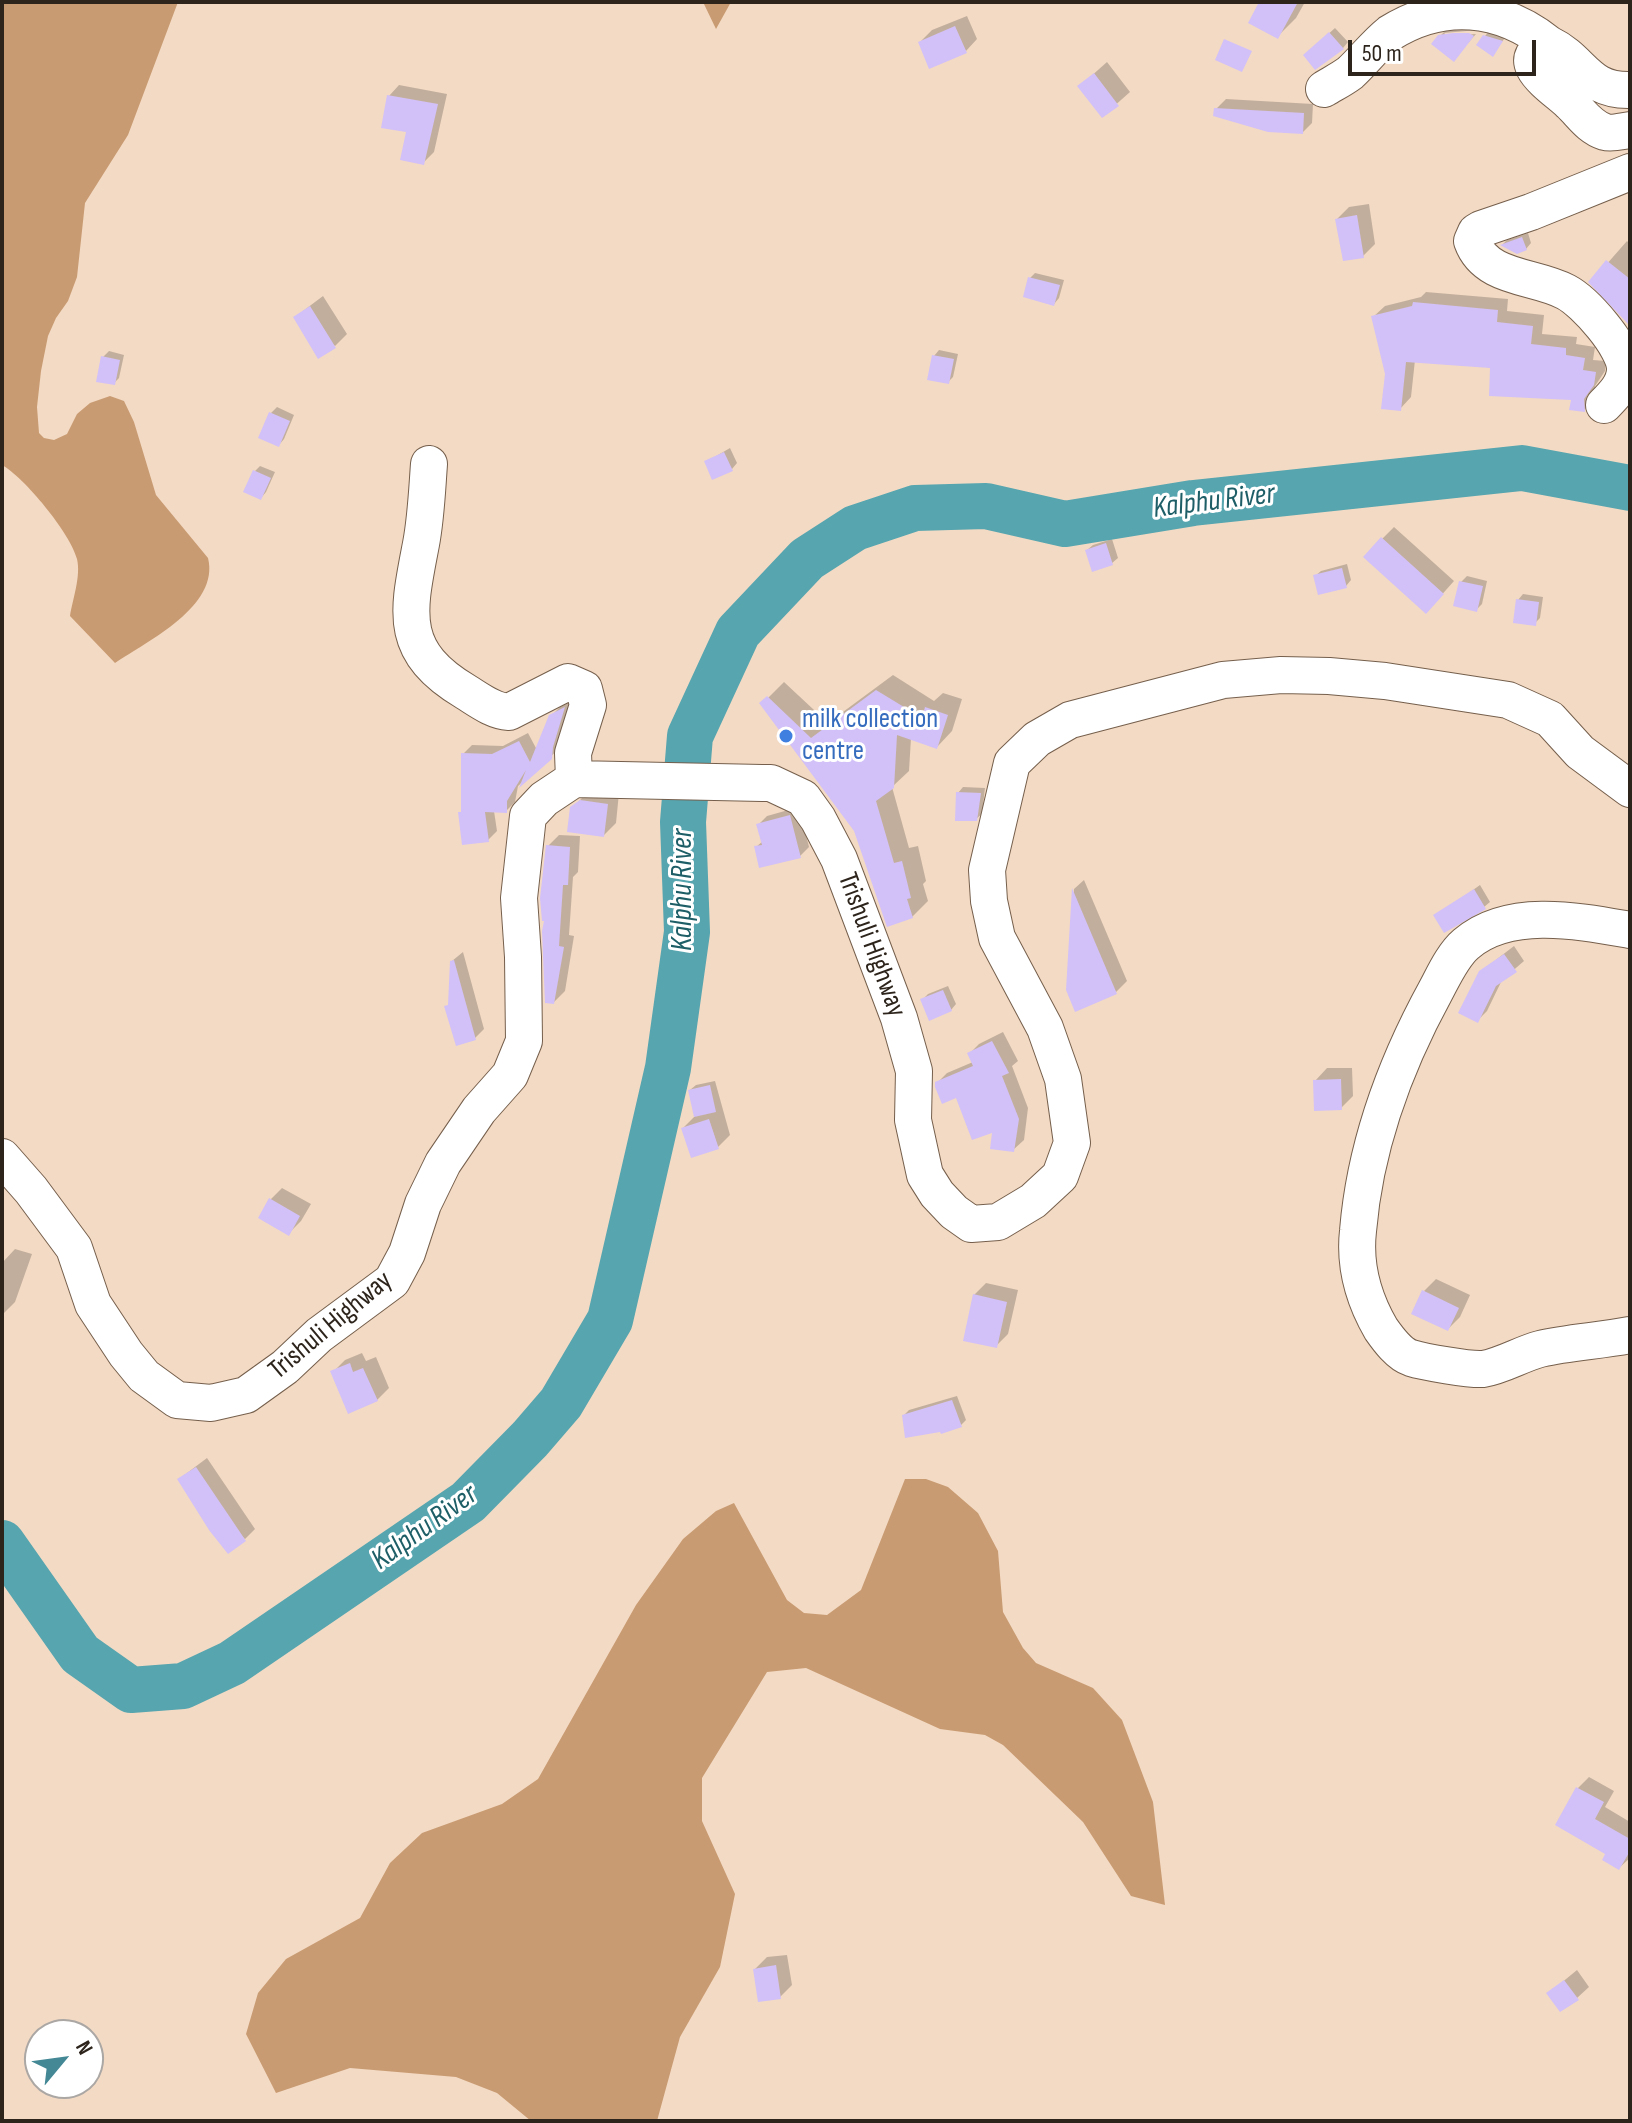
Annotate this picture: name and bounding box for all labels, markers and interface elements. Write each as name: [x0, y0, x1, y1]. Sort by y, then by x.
scale bar: [1352, 24, 1540, 74]
text: 50 m: [1362, 39, 1402, 68]
water label: Kalphu River: [1151, 477, 1277, 527]
place label: milk collection centre: [802, 703, 938, 769]
marker: milk collection centre: [777, 727, 795, 745]
water label: Kalphu River: [665, 829, 701, 951]
street label: Trishuli Highway: [829, 868, 913, 1022]
street label: Trishuli Highway: [262, 1265, 400, 1387]
water label: Kalphu River: [365, 1478, 485, 1578]
north arrow: [24, 2019, 104, 2099]
text: N: [69, 2036, 98, 2060]

